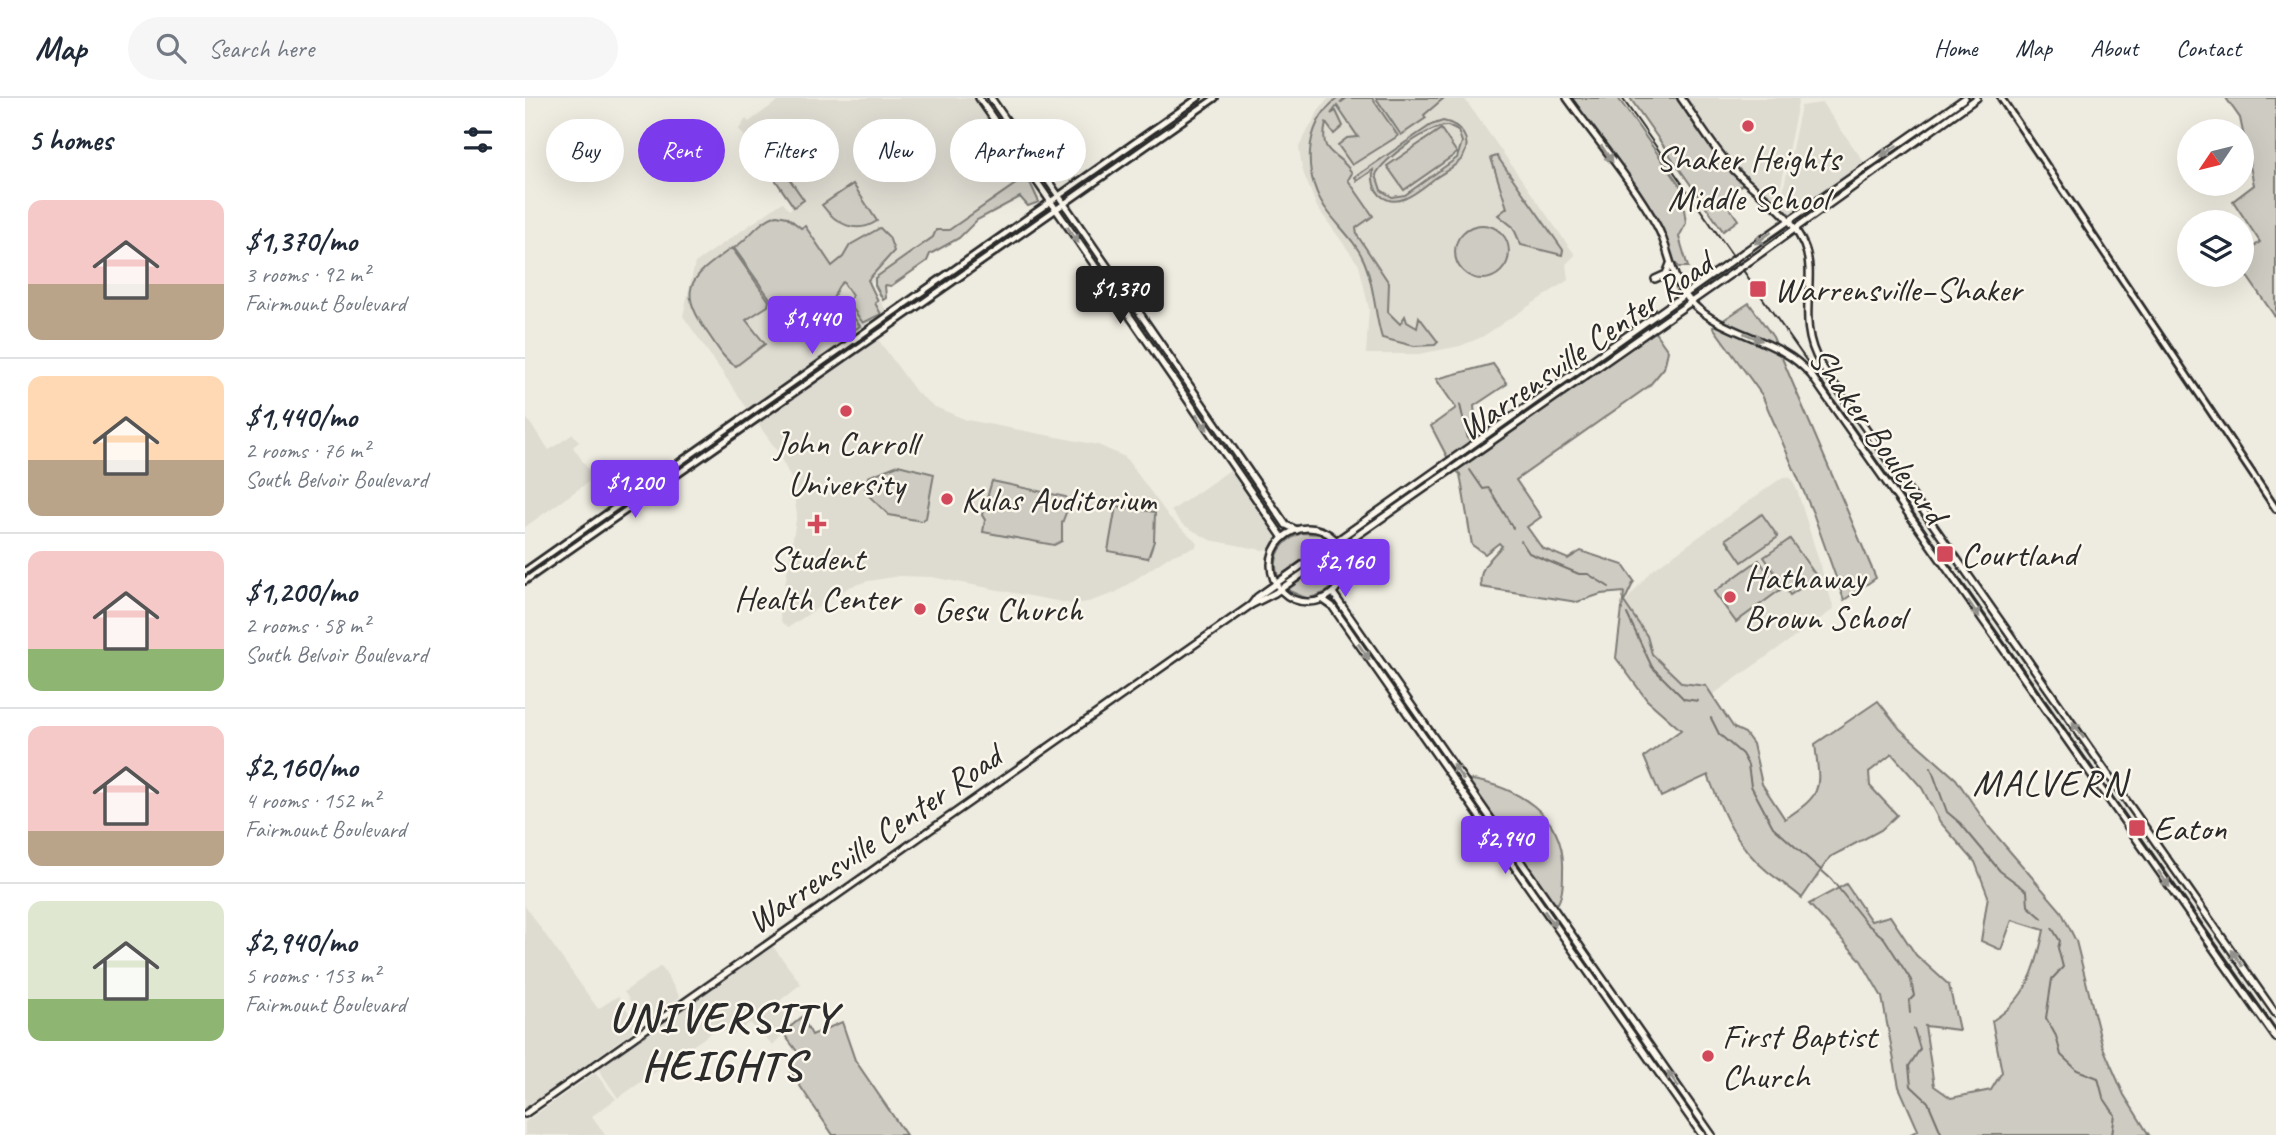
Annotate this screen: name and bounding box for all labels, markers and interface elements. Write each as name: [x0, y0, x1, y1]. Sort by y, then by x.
search box: [128, 17, 618, 80]
text: Map: [35, 27, 86, 69]
icon: search: [152, 29, 190, 67]
text: Search here: [208, 32, 314, 65]
text: Home: [1934, 33, 1977, 63]
text: Map: [2015, 33, 2052, 63]
text: About: [2090, 33, 2138, 63]
text: Contact: [2176, 33, 2241, 63]
marker: Shaker Heights Middle School: [1740, 118, 1756, 134]
chip: Buy: [546, 119, 624, 182]
chip: Rent: [638, 119, 725, 182]
chip: Filters: [739, 119, 839, 182]
chip: New: [853, 119, 936, 182]
chip: Apartment: [950, 119, 1086, 182]
north arrow: [2177, 119, 2254, 196]
map controls: [2177, 119, 2254, 287]
text: 5 homes: [28, 121, 112, 159]
icon: filters: [459, 121, 497, 159]
place label: Shaker Heights Middle School: [1656, 136, 1843, 221]
one-way arrow: [1880, 144, 1898, 158]
one-way arrow: [1600, 145, 1614, 163]
button: layers: [2177, 210, 2254, 287]
text: $1,370/mo: [245, 222, 357, 260]
one-way arrow: [1066, 226, 1080, 244]
icon: home: [84, 228, 168, 312]
one-way arrow: [1754, 231, 1772, 245]
street label: Warrensville Center Road: [1449, 238, 1725, 451]
text: 3 rooms · 92 m²: [245, 260, 369, 289]
pin: $1,370: [1063, 266, 1177, 326]
place label: Warrensville–Shaker: [1774, 267, 2024, 312]
text: $1,370: [1092, 274, 1148, 303]
marker: Warrensville–Shaker: [1748, 279, 1768, 299]
text: Fairmount Boulevard: [245, 289, 406, 318]
pin: $1,440: [755, 296, 869, 356]
text: $1,440: [784, 304, 840, 333]
one-way arrow: [1742, 331, 1763, 342]
street label: Shaker Boulevard: [1799, 338, 1960, 537]
text: $1,440/mo: [245, 398, 357, 436]
marker: John Carroll University: [838, 403, 854, 419]
icon: home: [84, 404, 168, 488]
one-way arrow: [1195, 413, 1209, 431]
place label: John Carroll University: [772, 421, 924, 506]
text: 2 rooms · 76 m²: [245, 436, 369, 465]
pin: $1,200: [578, 460, 692, 520]
text: South Belvoir Boulevard: [245, 465, 428, 494]
text: $1,200: [607, 468, 663, 497]
place label: Kulas Auditorium: [961, 477, 1158, 522]
marker: Kulas Auditorium: [939, 491, 955, 507]
marker: Student Health Center: [807, 514, 827, 534]
place label: Courtland: [1961, 532, 2082, 577]
place label: Student Health Center: [734, 536, 902, 621]
pin: $2,160: [1288, 540, 1402, 599]
marker: Courtland: [1935, 544, 1955, 564]
text: $2,160: [1317, 547, 1373, 576]
place label: Hathaway Brown School: [1744, 555, 1912, 640]
text: $1,200/mo: [245, 573, 357, 611]
icon: home: [84, 579, 168, 663]
place label: Gesu Church: [934, 587, 1085, 632]
marker: Hathaway Brown School: [1722, 589, 1738, 605]
one-way arrow: [1967, 600, 1981, 618]
marker: Gesu Church: [912, 601, 928, 617]
text: 2 rooms · 58 m²: [245, 611, 369, 640]
text: South Belvoir Boulevard: [245, 640, 428, 669]
one-way arrow: [1357, 643, 1371, 661]
one-way arrow: [2071, 721, 2085, 739]
street label: Warrensville Center Road: [738, 731, 1014, 944]
text: $2,160/mo: [245, 748, 358, 786]
icon: home: [84, 754, 168, 838]
district label: MALVERN: [1972, 759, 2131, 806]
one-way arrow: [1451, 763, 1465, 781]
text: 4 rooms · 152 m²: [245, 786, 380, 815]
place label: Eaton: [2153, 806, 2227, 851]
text: Fairmount Boulevard: [245, 815, 406, 844]
pin: $2,940: [1448, 816, 1562, 876]
marker: Eaton: [2127, 818, 2147, 838]
text: $2,940: [1477, 824, 1533, 853]
one-way arrow: [2157, 870, 2171, 888]
one-way arrow: [1543, 910, 1557, 928]
text: $2,940/mo: [245, 923, 357, 961]
icon: home: [84, 929, 168, 1013]
one-way arrow: [2230, 949, 2244, 967]
text: 5 rooms · 153 m²: [245, 961, 380, 990]
text: Fairmount Boulevard: [245, 990, 406, 1019]
district label: UNIVERSITY HEIGHTS: [609, 991, 844, 1092]
place label: First Baptist Church: [1722, 1014, 1880, 1099]
marker: First Baptist Church: [1700, 1048, 1716, 1064]
one-way arrow: [1666, 1070, 1680, 1088]

